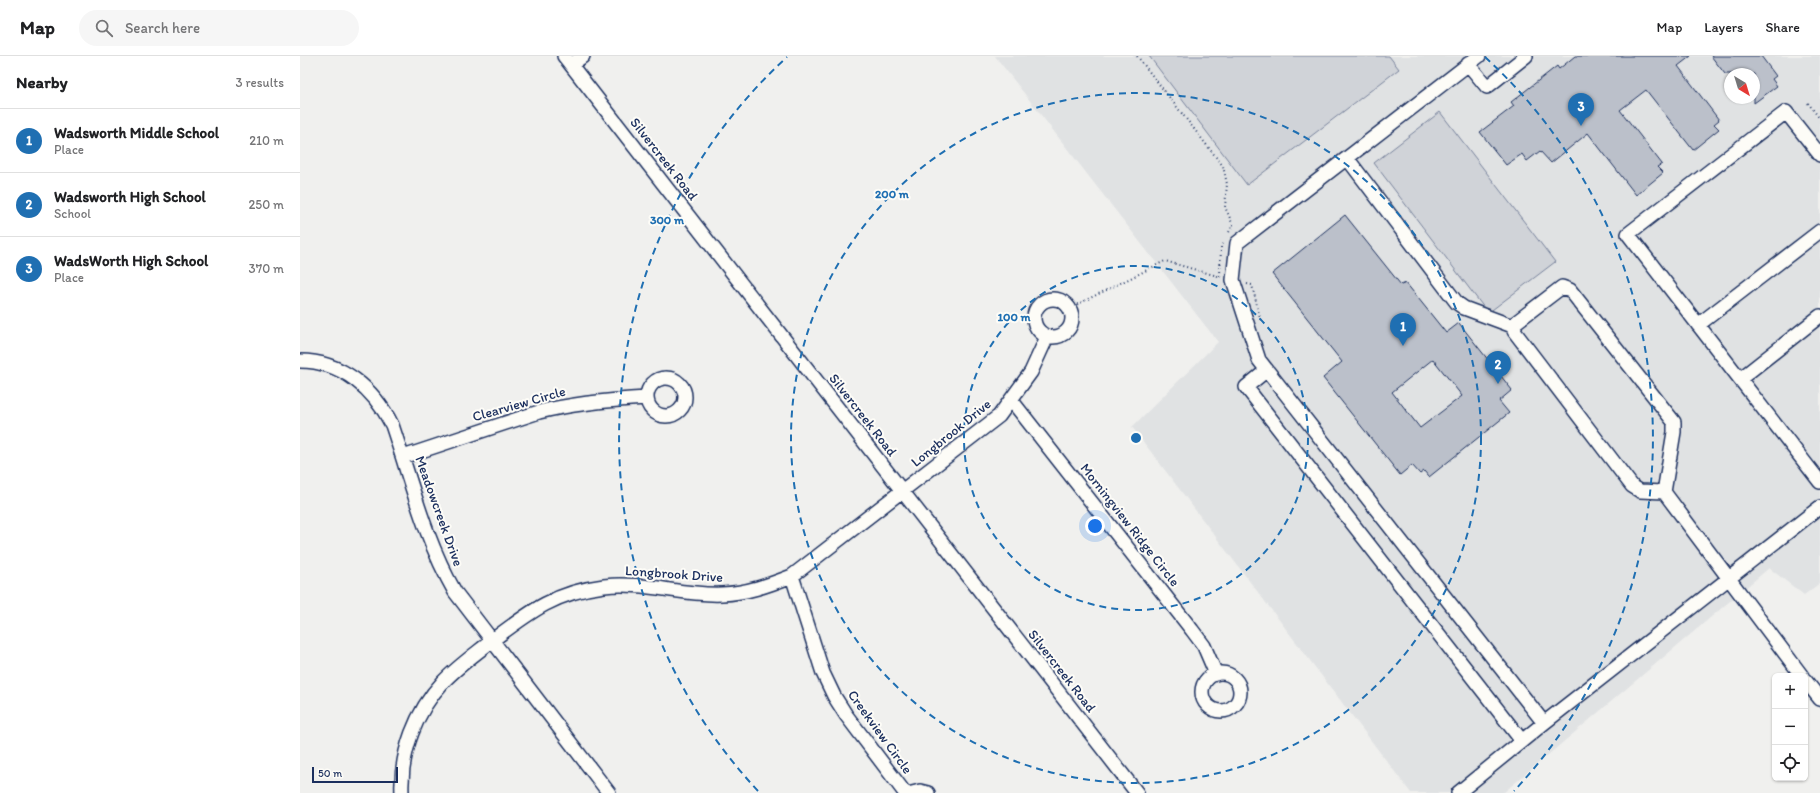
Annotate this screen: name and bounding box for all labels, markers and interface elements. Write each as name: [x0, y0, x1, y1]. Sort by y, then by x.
search box: [79, 10, 359, 46]
text: Map: [20, 16, 55, 39]
icon: search: [93, 17, 115, 39]
text: Search here: [125, 19, 200, 37]
text: Map: [1657, 19, 1682, 36]
text: Layers: [1704, 19, 1743, 36]
text: Share: [1765, 19, 1800, 36]
north arrow: [1724, 68, 1760, 104]
text: Nearby: [16, 72, 68, 92]
text: 3 results: [235, 75, 284, 90]
pin: 3: [1568, 93, 1594, 126]
street label: Silvercreek Road: [626, 114, 702, 204]
text: Wadsworth Middle School: [54, 124, 219, 142]
text: 1: [26, 133, 32, 148]
text: 210 m: [249, 133, 284, 148]
text: Place: [54, 142, 84, 157]
text: 200 m: [875, 187, 910, 201]
text: Wadsworth High School: [54, 188, 206, 206]
text: 2: [26, 197, 32, 212]
text: 250 m: [248, 197, 284, 212]
text: School: [54, 206, 91, 221]
text: 300 m: [650, 213, 685, 227]
text: WadsWorth High School: [54, 252, 208, 270]
text: 3: [25, 261, 33, 276]
text: 370 m: [249, 261, 284, 276]
text: Place: [54, 270, 84, 285]
text: 100 m: [997, 310, 1031, 324]
pin: 1: [1390, 313, 1416, 346]
pin: 2: [1485, 351, 1511, 384]
street label: Silvercreek Road: [825, 370, 901, 460]
street label: Clearview Circle: [470, 382, 568, 425]
street label: Longbrook Drive: [907, 395, 995, 471]
centre of rings: [1129, 431, 1143, 445]
street label: Meadowcreek Drive: [411, 453, 467, 569]
street label: Morningview Ridge Circle: [1077, 460, 1184, 590]
your location: [1085, 516, 1105, 536]
street label: Longbrook Drive: [624, 562, 724, 586]
street label: Silvercreek Road: [1024, 626, 1100, 716]
map controls: [1772, 673, 1808, 781]
button: +: [1772, 673, 1808, 709]
street label: Creekview Circle: [844, 687, 916, 777]
button: −: [1772, 709, 1808, 745]
button: locate: [1772, 745, 1808, 781]
scale bar: [312, 765, 398, 784]
text: 50 m: [318, 767, 342, 780]

